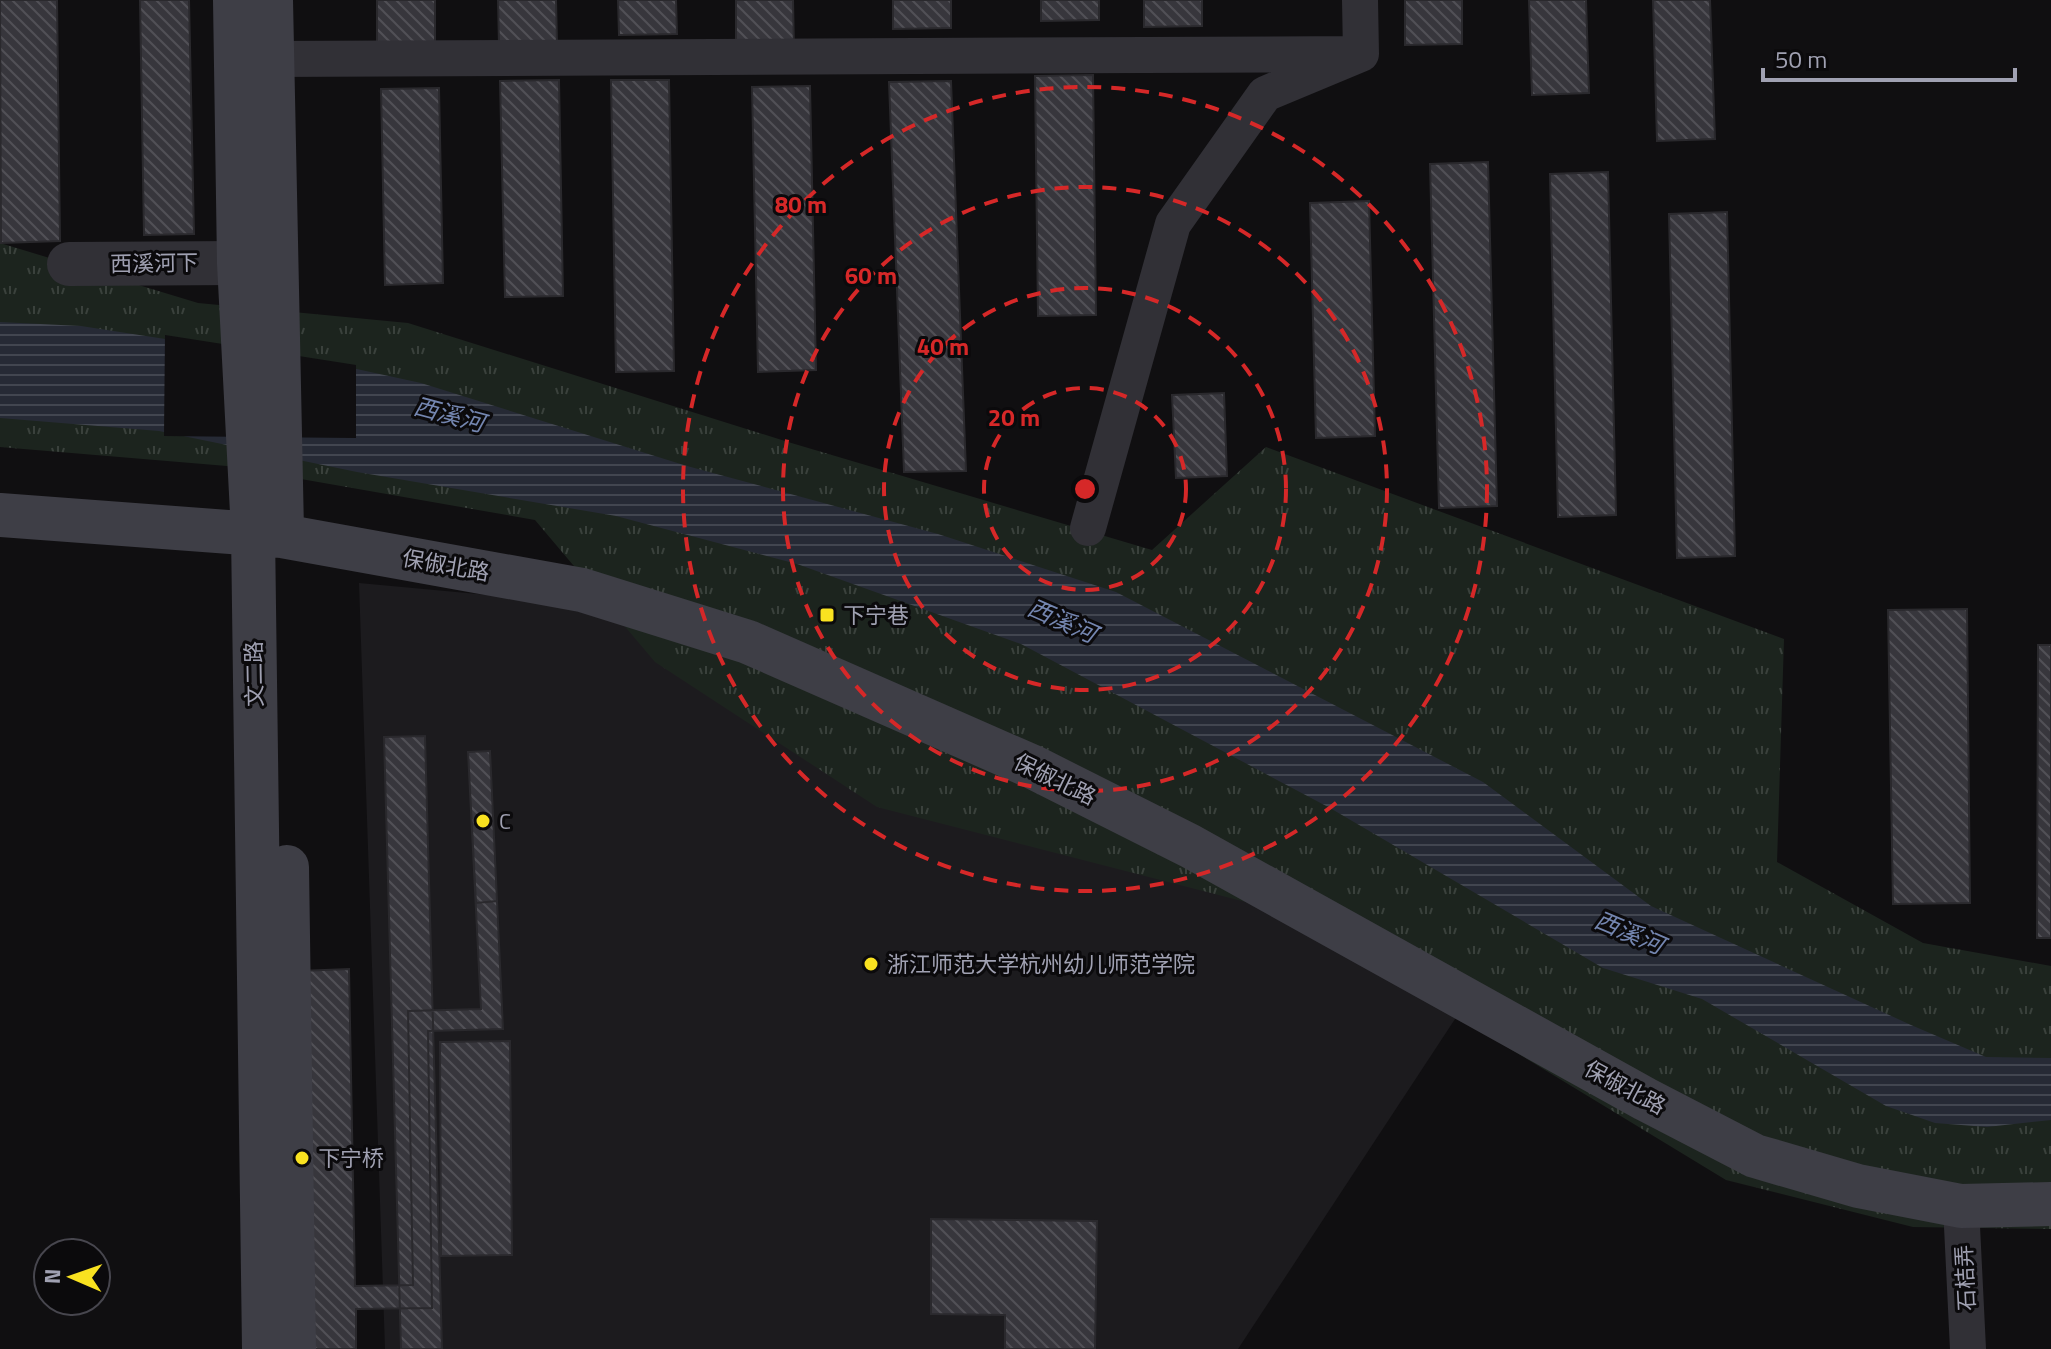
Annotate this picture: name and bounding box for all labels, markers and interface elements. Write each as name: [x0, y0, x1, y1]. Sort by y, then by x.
scale bar: [1763, 32, 2015, 82]
text: 50 m: [1775, 41, 1827, 77]
text: 80 m: [775, 186, 827, 222]
street label: 西溪河下: [110, 245, 198, 281]
text: 60 m: [845, 257, 897, 293]
text: 40 m: [917, 328, 969, 364]
water label: 西溪河: [410, 387, 493, 442]
text: 20 m: [988, 399, 1040, 435]
centre of rings: [1071, 475, 1099, 503]
street label: 保俶北路: [400, 541, 492, 589]
water label: 西溪河: [1022, 589, 1106, 653]
place label: 下宁巷: [843, 598, 909, 632]
marker: 下宁巷: [818, 606, 836, 624]
street label: 文二路: [236, 641, 272, 707]
street label: 保俶北路: [1008, 744, 1102, 814]
place label: C: [499, 804, 511, 838]
marker: C: [474, 812, 492, 830]
water label: 西溪河: [1589, 901, 1673, 964]
place label: 浙江师范大学杭州幼儿师范学院: [887, 947, 1195, 981]
marker: 浙江师范大学杭州幼儿师范学院: [862, 955, 880, 973]
street label: 保俶北路: [1578, 1051, 1672, 1123]
place label: 下宁桥: [318, 1141, 384, 1175]
marker: 下宁桥: [293, 1149, 311, 1167]
north arrow: [32, 1237, 112, 1317]
street label: 石桔弄: [1946, 1244, 1984, 1312]
text: N: [35, 1268, 69, 1285]

